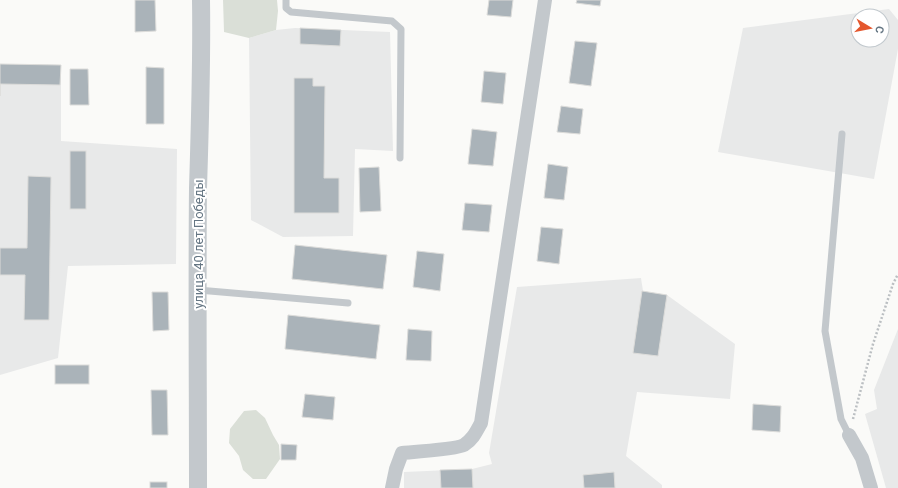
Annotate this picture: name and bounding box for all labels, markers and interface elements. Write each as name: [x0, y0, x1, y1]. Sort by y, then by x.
north arrow: [850, 8, 890, 48]
text: С: [872, 25, 886, 34]
street label: улица 40 лет Победы: [191, 179, 206, 309]

